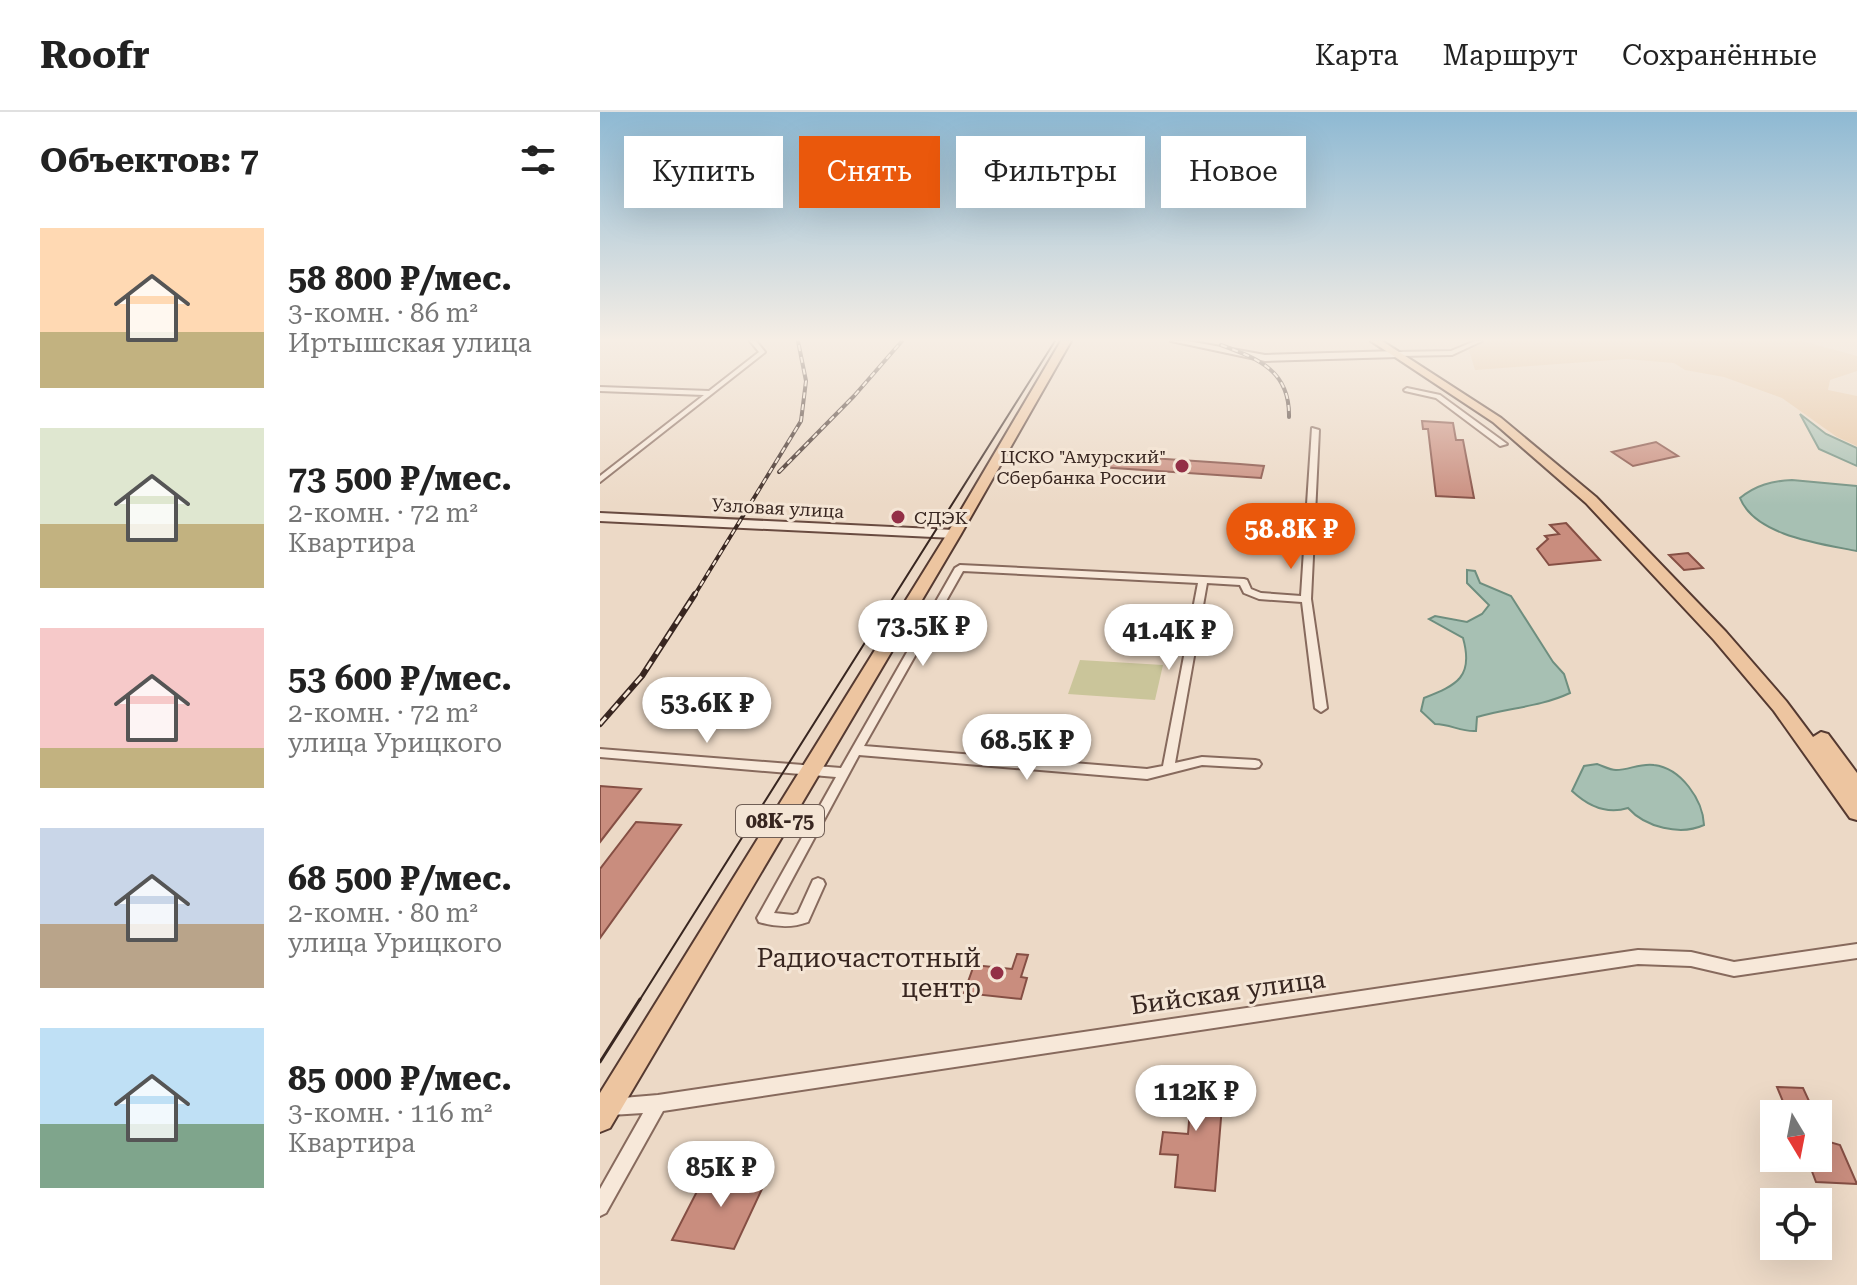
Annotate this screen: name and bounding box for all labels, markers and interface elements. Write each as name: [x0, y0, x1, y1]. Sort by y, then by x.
text: Roofr: [40, 33, 150, 77]
text: Карта: [1315, 39, 1399, 72]
text: Маршрут: [1443, 39, 1578, 72]
text: Сохранённые: [1622, 39, 1817, 72]
chip: Купить: [624, 136, 783, 208]
chip: Снять: [799, 136, 940, 208]
chip: Фильтры: [956, 136, 1145, 208]
chip: Новое: [1161, 136, 1306, 208]
icon: filters: [516, 138, 560, 182]
text: Объектов: 7: [40, 140, 259, 180]
text: 58 800 ₽/мес.: [288, 258, 512, 298]
icon: home: [104, 260, 200, 356]
text: 3-комн. · 86 m²: [288, 298, 478, 328]
text: Иртышская улица: [288, 328, 532, 358]
place label: ЦСКО "Амурский" Сбербанка России: [997, 446, 1166, 488]
marker: ЦСКО "Амурский" Сбербанка России: [1173, 457, 1191, 475]
text: 73 500 ₽/мес.: [288, 458, 512, 498]
icon: home: [104, 460, 200, 556]
street label: Узловая улица: [711, 494, 845, 522]
text: 2-комн. · 72 m²: [288, 498, 478, 528]
pin: 58.8K ₽: [1217, 503, 1365, 571]
place label: СДЭК: [914, 507, 968, 528]
marker: СДЭК: [889, 508, 907, 526]
text: 58.8K ₽: [1244, 514, 1338, 544]
text: Квартира: [288, 528, 415, 558]
pin: 73.5K ₽: [849, 600, 997, 668]
pin: 41.4K ₽: [1095, 604, 1243, 672]
text: 73.5K ₽: [876, 611, 970, 641]
text: 41.4K ₽: [1122, 615, 1216, 645]
text: 53 600 ₽/мес.: [288, 658, 512, 698]
icon: home: [104, 660, 200, 756]
pin: 53.6K ₽: [633, 677, 781, 745]
text: 53.6K ₽: [660, 688, 754, 718]
text: 2-комн. · 72 m²: [288, 698, 478, 728]
pin: 68.5K ₽: [953, 714, 1101, 782]
text: 68.5K ₽: [980, 725, 1074, 755]
text: улица Урицкого: [288, 728, 502, 758]
road number: 08К-75: [736, 805, 824, 837]
text: 68 500 ₽/мес.: [288, 858, 512, 898]
icon: home: [104, 860, 200, 956]
text: 2-комн. · 80 m²: [288, 898, 478, 928]
text: улица Урицкого: [288, 928, 502, 958]
place label: Радиочастотный центр: [756, 943, 981, 1003]
street label: Бийская улица: [1129, 963, 1327, 1021]
marker: Радиочастотный центр: [988, 964, 1006, 982]
text: 85 000 ₽/мес.: [288, 1058, 512, 1098]
icon: home: [104, 1060, 200, 1156]
pin: 112K ₽: [1131, 1065, 1261, 1133]
text: 112K ₽: [1153, 1076, 1239, 1106]
text: 3-комн. · 116 m²: [288, 1098, 493, 1128]
north arrow: [1760, 1100, 1832, 1172]
map controls: [1760, 1100, 1832, 1260]
text: Квартира: [288, 1128, 415, 1158]
pin: 85K ₽: [665, 1141, 777, 1209]
text: 85K ₽: [686, 1152, 756, 1182]
button: locate: [1760, 1188, 1832, 1260]

